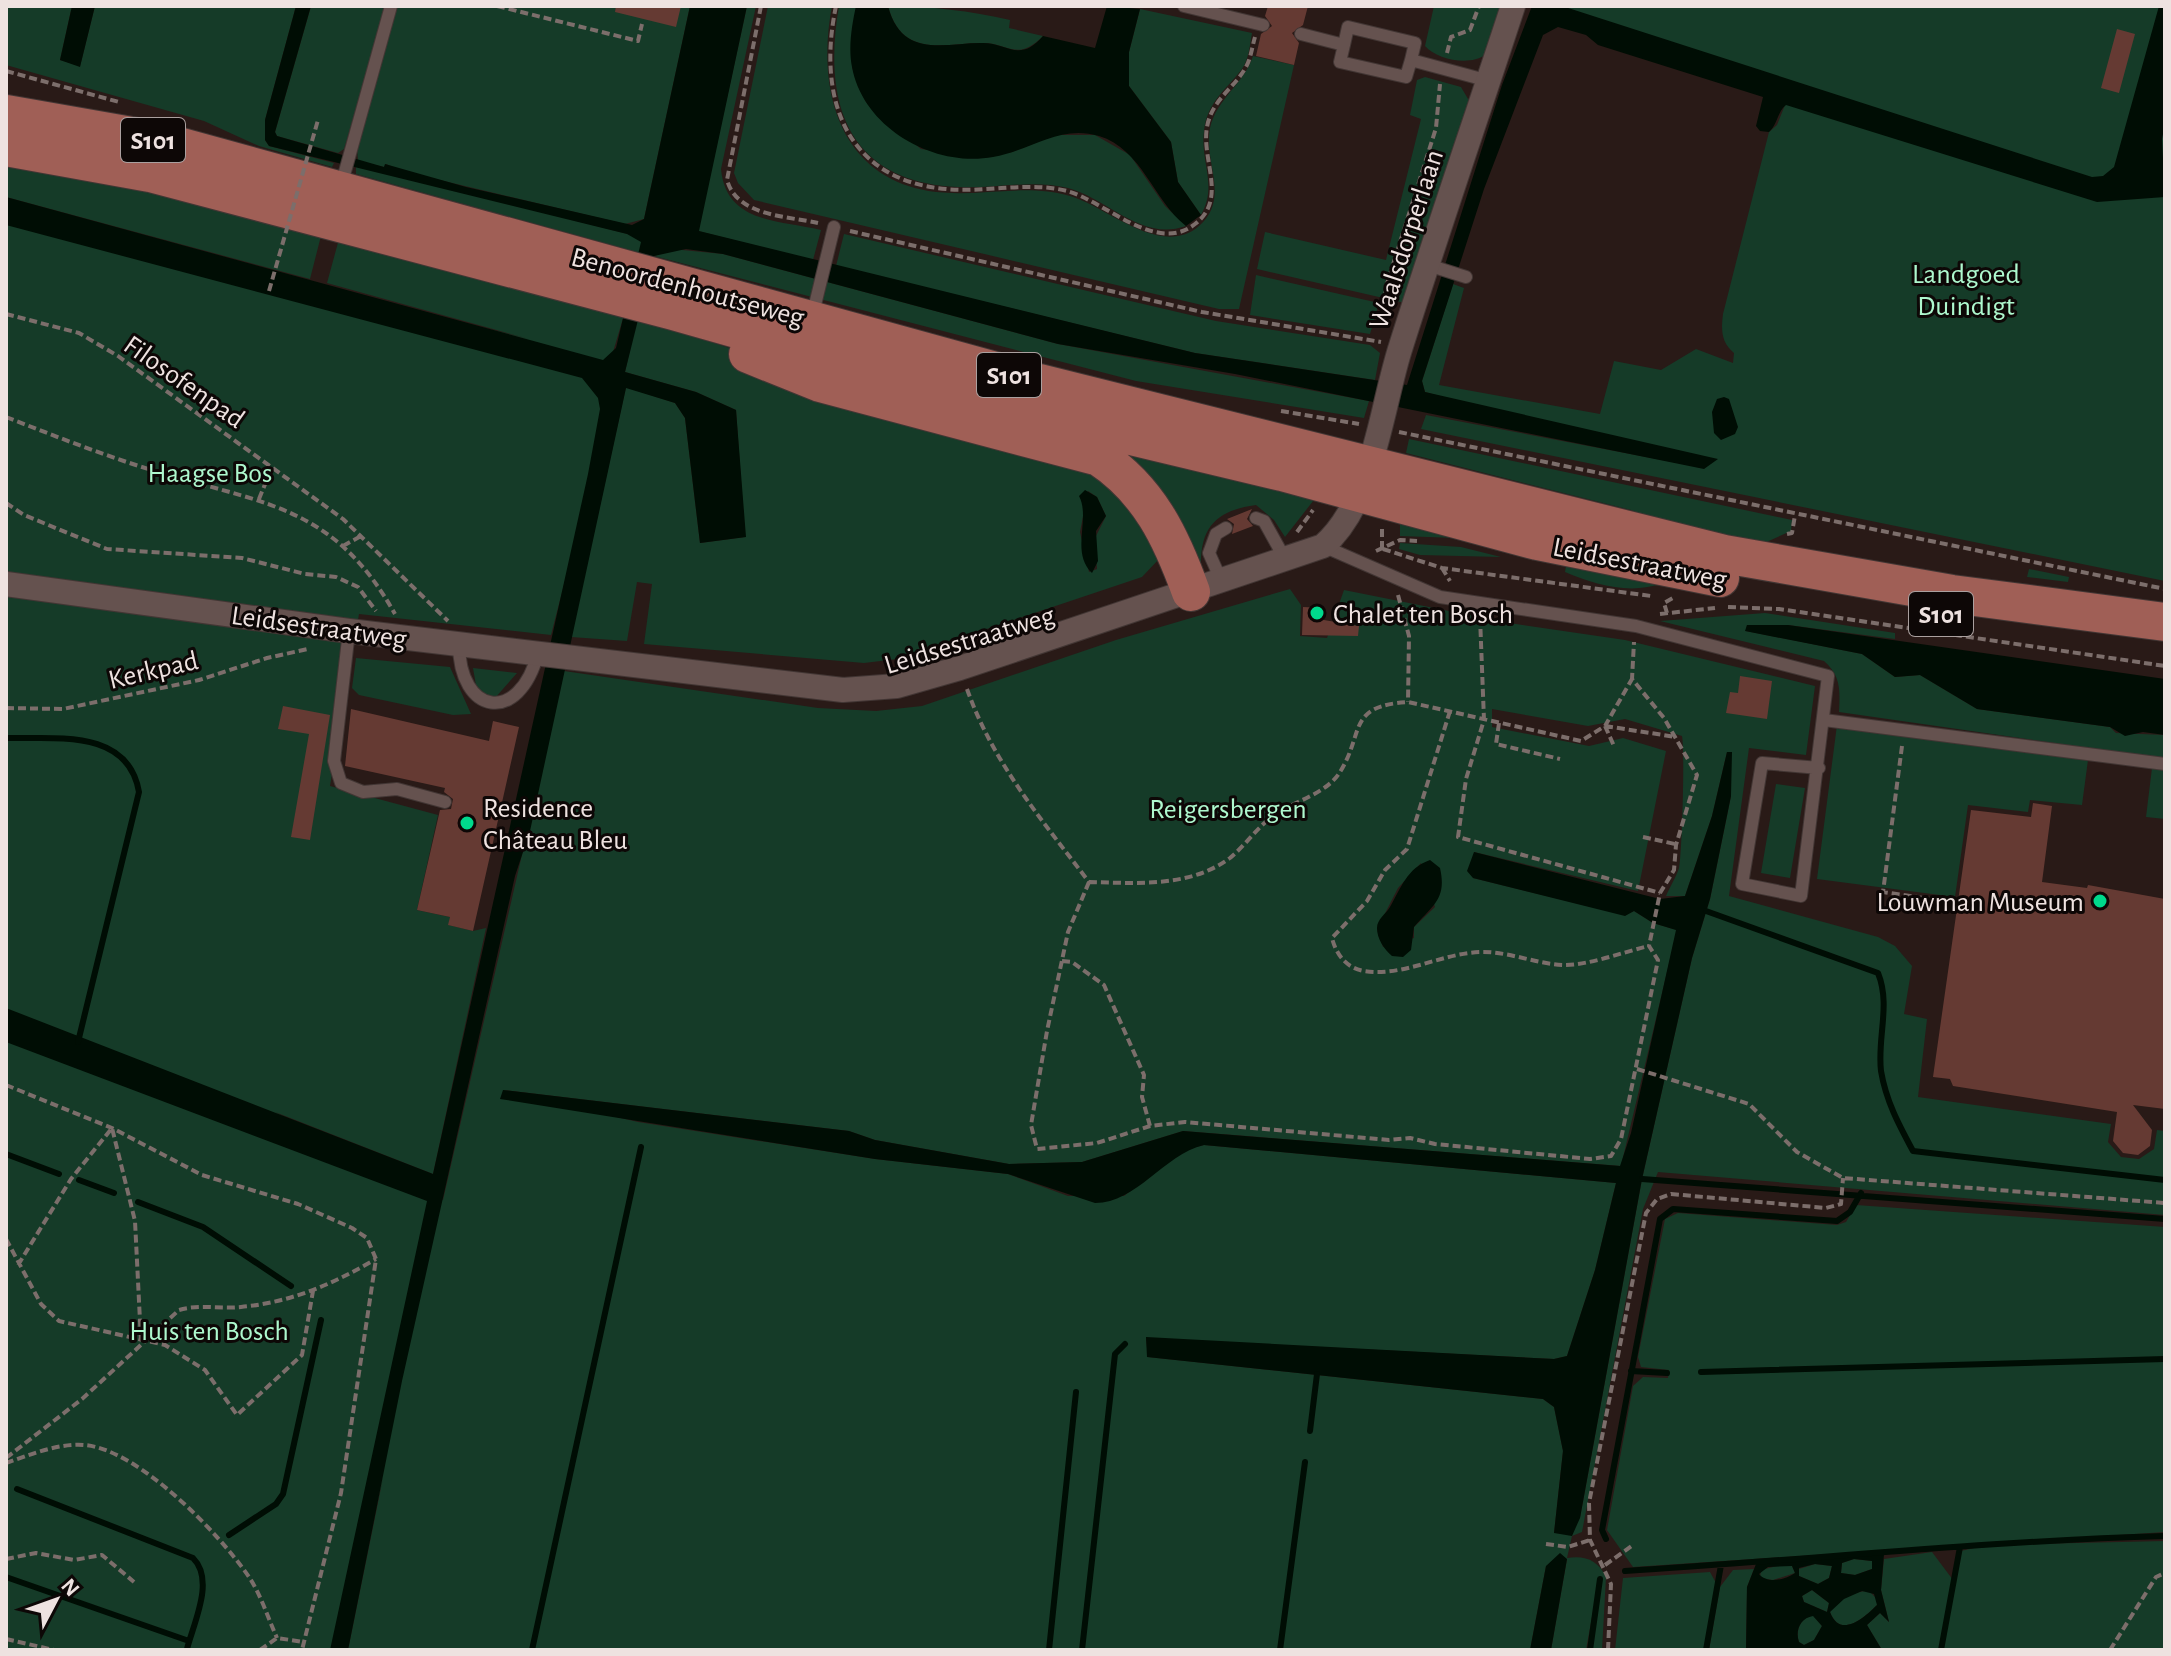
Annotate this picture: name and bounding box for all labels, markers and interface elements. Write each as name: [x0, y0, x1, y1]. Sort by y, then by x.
road number: S101: [121, 118, 185, 162]
street label: Waalsdorperlaan: [1365, 146, 1449, 333]
street label: Benoordenhoutseweg: [568, 243, 807, 333]
park label: Landgoed Duindigt: [1912, 261, 2020, 321]
street label: Filosofenpad: [118, 331, 249, 434]
road number: S101: [977, 353, 1041, 397]
park label: Haagse Bos: [148, 460, 272, 488]
street label: Leidsestraatweg: [1550, 533, 1729, 595]
road number: S101: [1909, 592, 1973, 636]
place label: Chalet ten Bosch: [1333, 601, 1513, 629]
street label: Leidsestraatweg: [229, 602, 408, 654]
street label: Leidsestraatweg: [881, 602, 1058, 680]
marker: Chalet ten Bosch: [1308, 604, 1326, 622]
street label: Kerkpad: [106, 647, 201, 695]
place label: Residence Château Bleu: [483, 795, 627, 855]
park label: Reigersbergen: [1149, 796, 1307, 824]
marker: Residence Château Bleu: [458, 814, 476, 832]
place label: Louwman Museum: [1877, 889, 2084, 917]
marker: Louwman Museum: [2091, 892, 2109, 910]
park label: Huis ten Bosch: [129, 1318, 289, 1346]
north arrow: [16, 1560, 96, 1640]
text: N: [57, 1575, 84, 1601]

